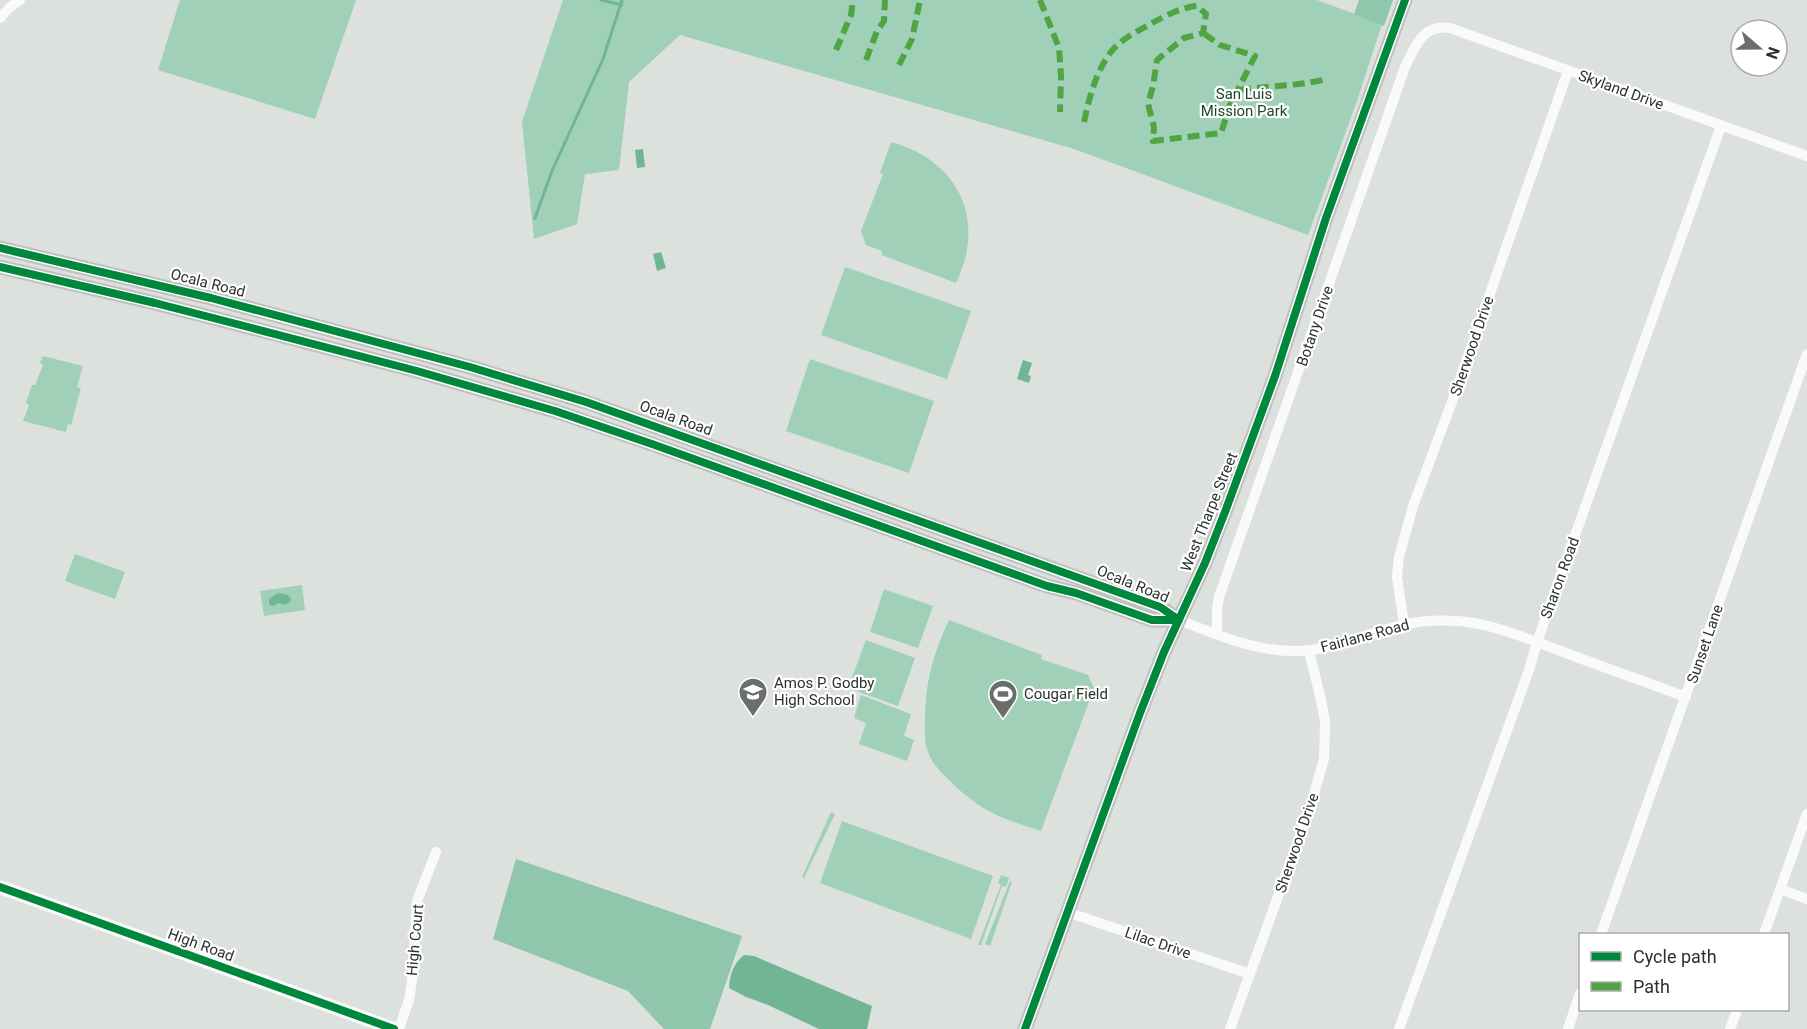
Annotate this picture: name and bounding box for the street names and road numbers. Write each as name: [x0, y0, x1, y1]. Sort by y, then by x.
street label: Skyland Drive: [1576, 66, 1666, 114]
street label: Ocala Road: [169, 265, 247, 301]
street label: Botany Drive: [1293, 283, 1337, 369]
street label: Sherwood Drive: [1446, 294, 1498, 398]
street label: Ocala Road: [637, 396, 715, 440]
street label: West Tharpe Street: [1177, 450, 1241, 574]
street label: Sharon Road: [1537, 535, 1583, 621]
street label: Ocala Road: [1094, 561, 1172, 607]
street label: Sunset Lane: [1683, 602, 1727, 686]
street label: Fairlane Road: [1319, 616, 1411, 656]
street label: Sherwood Drive: [1271, 791, 1323, 895]
street label: High Court: [403, 903, 427, 976]
street label: Lilac Drive: [1123, 923, 1193, 963]
street label: High Road: [165, 925, 237, 965]

